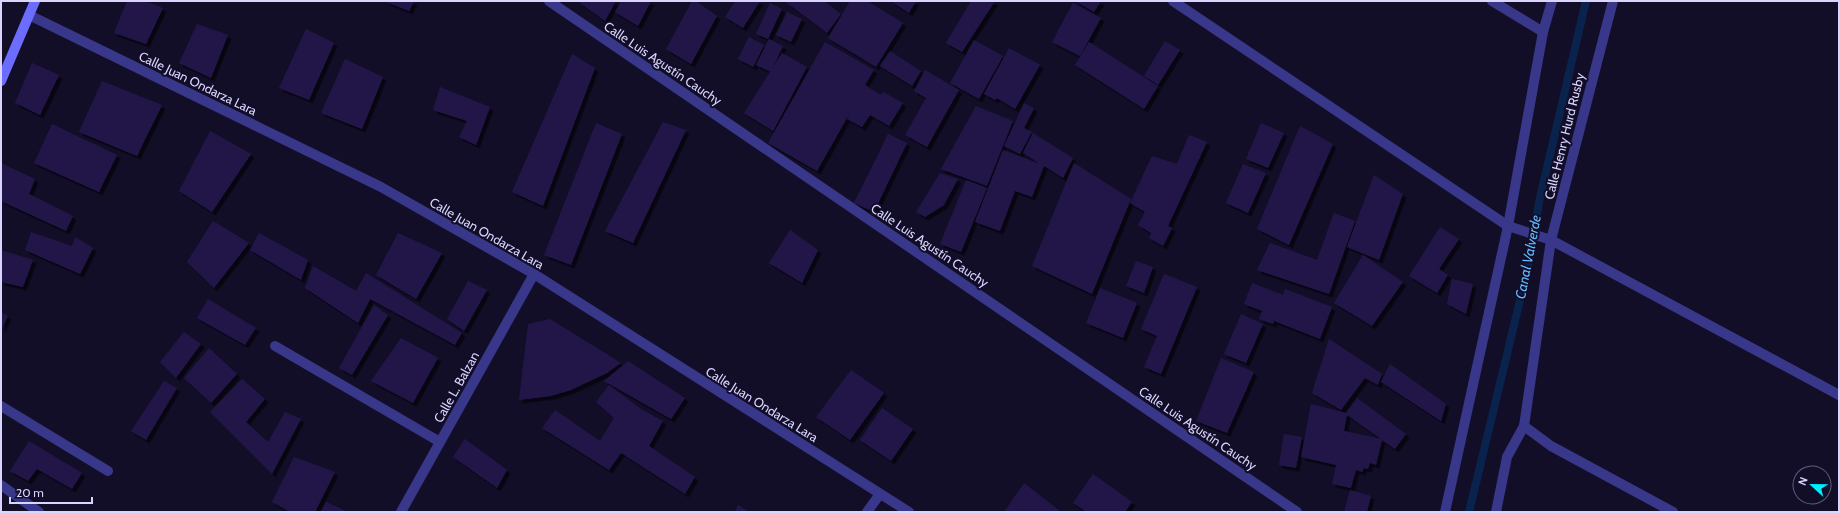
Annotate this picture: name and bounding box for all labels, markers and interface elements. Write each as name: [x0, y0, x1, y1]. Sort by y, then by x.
street label: Calle Luis Agustín Cauchy: [601, 18, 725, 109]
street label: Calle Juan Ondarza Lara: [136, 47, 260, 119]
street label: Calle Henry Hurd Rusby: [1541, 71, 1588, 201]
street label: Calle Juan Ondarza Lara: [427, 194, 548, 273]
street label: Calle Luis Agustín Cauchy: [868, 200, 992, 291]
water label: Canal Valverde: [1511, 213, 1545, 300]
street label: Calle L. Balzan: [430, 349, 482, 425]
street label: Calle Juan Ondarza Lara: [703, 363, 822, 445]
street label: Calle Luis Agustín Cauchy: [1136, 383, 1260, 474]
north arrow: [1792, 465, 1832, 505]
text: N: [1795, 475, 1811, 487]
scale bar: [10, 479, 92, 505]
text: 20 m: [16, 485, 44, 500]

